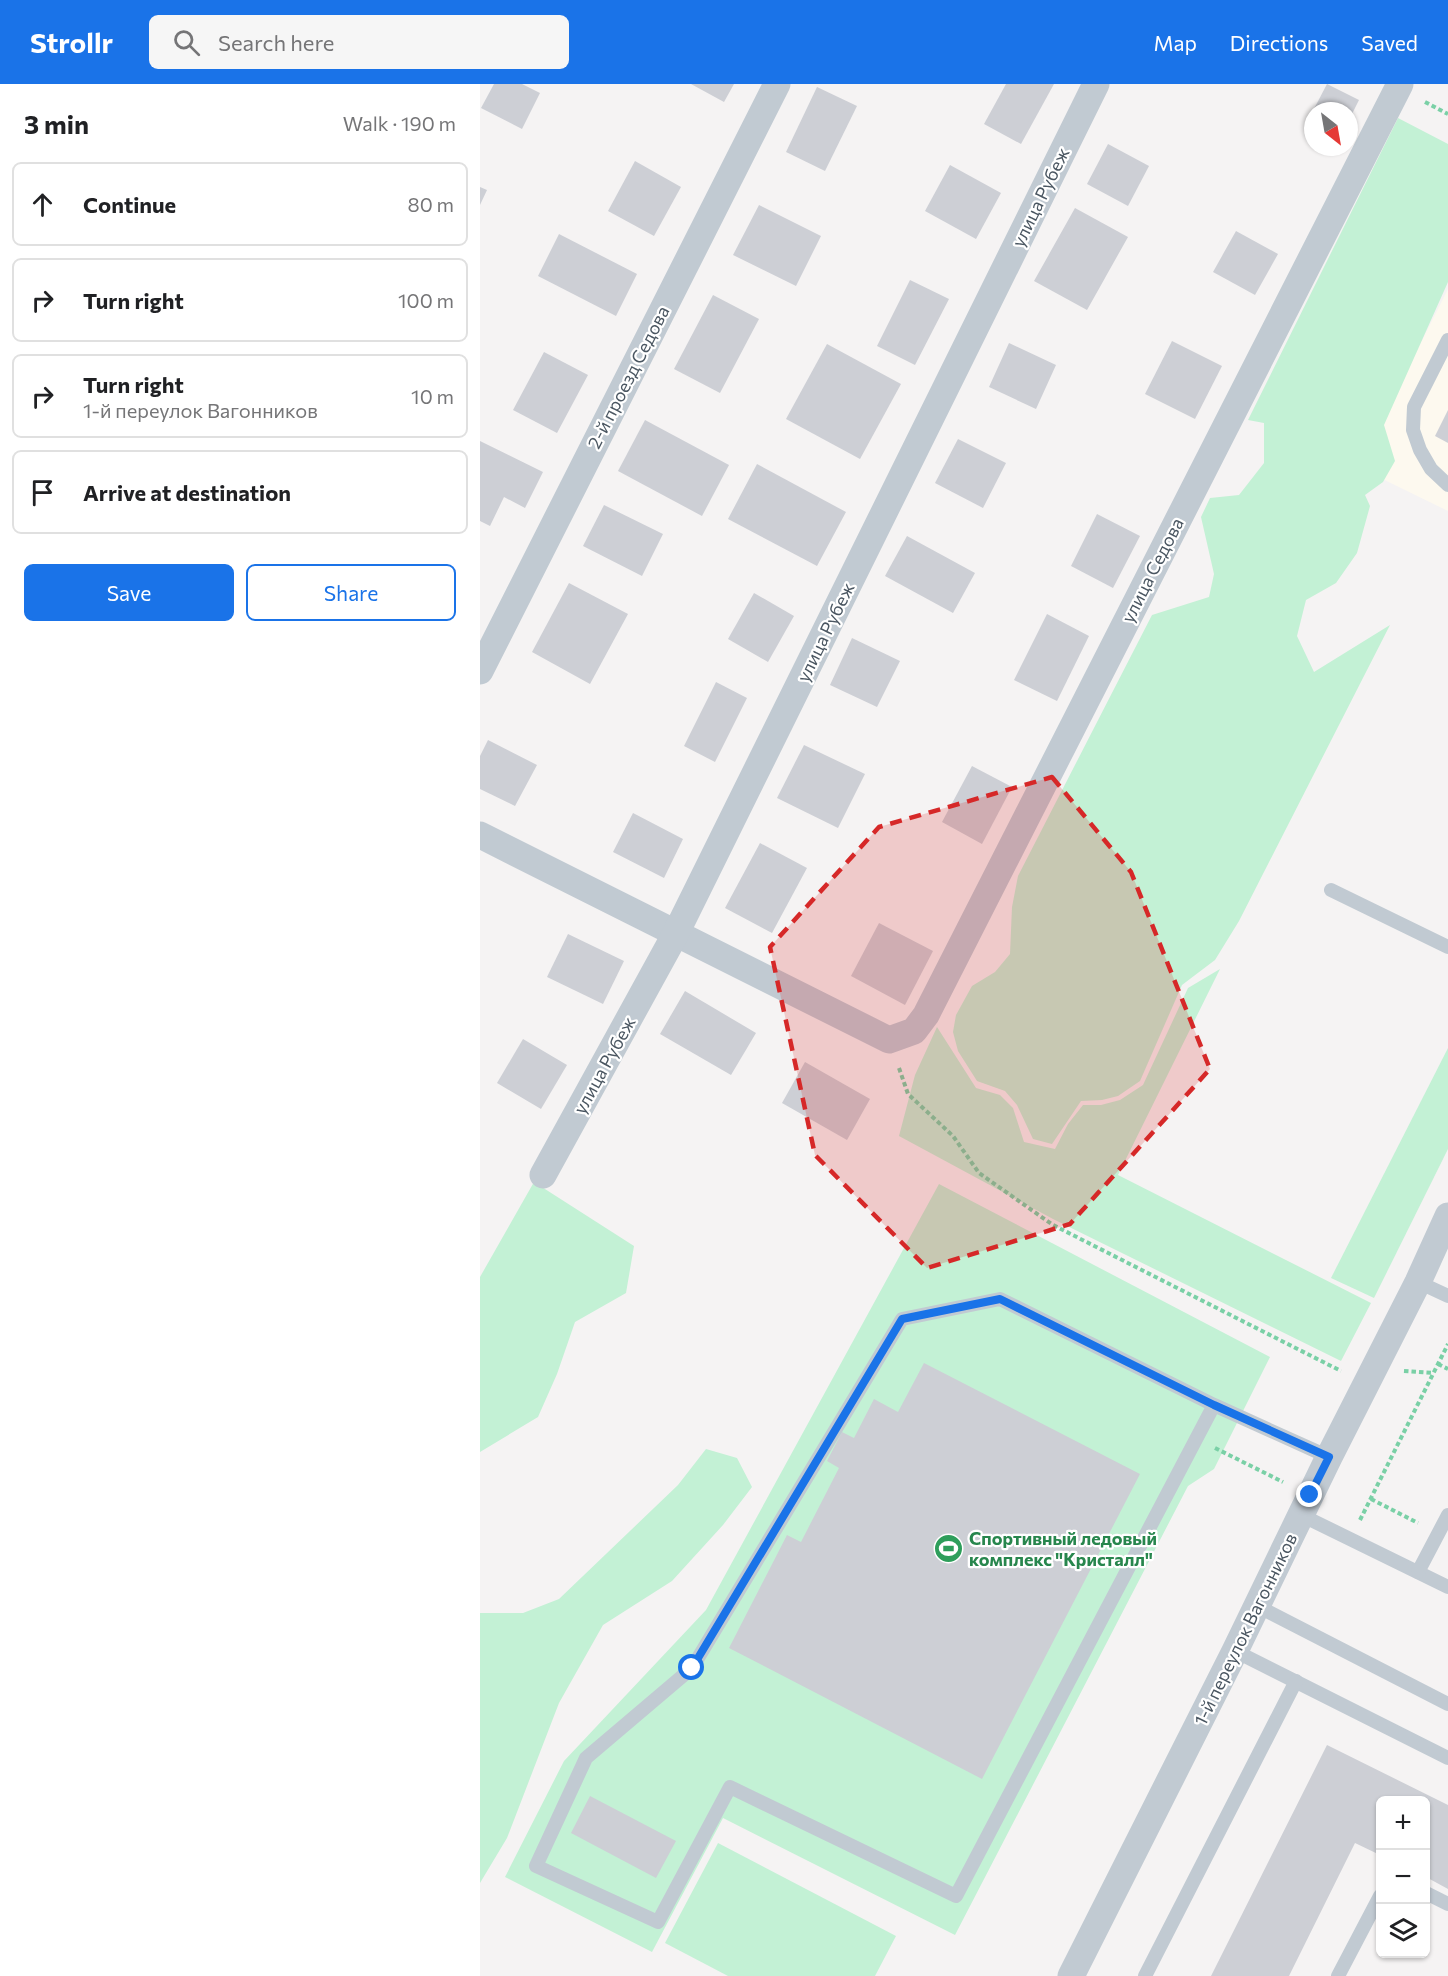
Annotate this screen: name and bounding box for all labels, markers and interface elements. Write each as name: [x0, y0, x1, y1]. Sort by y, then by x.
search box: [149, 15, 569, 69]
text: Strollr: [30, 25, 113, 59]
icon: search: [170, 26, 203, 59]
text: Search here: [218, 29, 334, 56]
text: Map: [1154, 30, 1197, 55]
text: Directions: [1230, 30, 1328, 55]
text: Saved: [1361, 30, 1418, 55]
north arrow: [1304, 102, 1358, 156]
text: 3 min: [24, 108, 89, 139]
text: Walk · 190 m: [343, 111, 456, 135]
street label: улица Рубеж: [1006, 144, 1074, 250]
icon: ahead: [26, 188, 59, 221]
text: Continue: [83, 191, 176, 218]
text: 80 m: [408, 192, 454, 216]
icon: right: [26, 284, 59, 317]
text: Turn right: [83, 287, 184, 314]
text: 100 m: [398, 288, 454, 312]
street label: 2-й проезд Седова: [583, 302, 673, 452]
text: Turn right: [83, 371, 184, 398]
icon: right: [26, 380, 59, 413]
text: 10 m: [411, 384, 454, 408]
text: 1-й переулок Вагонников: [83, 398, 318, 422]
icon: arrive: [26, 476, 59, 509]
text: Arrive at destination: [83, 479, 291, 506]
street label: улица Седова: [1116, 514, 1188, 626]
button: Save: [24, 564, 234, 621]
button: Share: [246, 564, 456, 621]
street label: улица Рубеж: [791, 579, 859, 685]
street label: улица Рубеж: [568, 1012, 640, 1118]
route end: [1296, 1481, 1322, 1507]
place label: Спортивный ледовый комплекс "Кристалл": [969, 1527, 1157, 1570]
street label: 1-й переулок Вагонников: [1189, 1529, 1301, 1729]
sports icon: Спортивный ледовый комплекс "Кристалл": [932, 1532, 964, 1564]
route start: [678, 1654, 704, 1680]
map controls: [1376, 1796, 1430, 1958]
button: +: [1376, 1796, 1430, 1850]
button: −: [1376, 1850, 1430, 1904]
button: layers: [1376, 1904, 1430, 1958]

